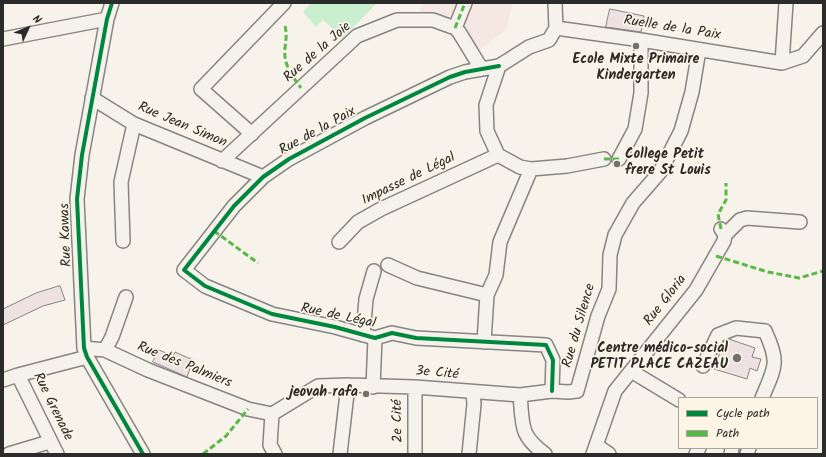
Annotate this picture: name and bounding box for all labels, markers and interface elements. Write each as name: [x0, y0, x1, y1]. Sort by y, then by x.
north arrow: [8, 8, 48, 48]
text: N: [28, 11, 46, 28]
street label: Ruelle de la Paix: [622, 13, 722, 45]
street label: Rue de la Joie: [281, 19, 355, 87]
marker: Ecole Mixte Primaire Kindergarten: [631, 41, 641, 51]
place label: Ecole Mixte Primaire Kindergarten: [573, 53, 699, 86]
street label: Rue Jean Simon: [135, 100, 229, 152]
street label: Rue de la Paix: [277, 104, 359, 160]
place label: College Petit frere St Louis: [625, 148, 711, 180]
street label: Impasse de Légal: [360, 150, 458, 210]
marker: College Petit frere St Louis: [612, 159, 622, 169]
street label: Rue Kawas: [57, 203, 77, 267]
street label: Rue Gloria: [641, 272, 691, 330]
street label: Rue du Silence: [560, 282, 600, 370]
street label: Rue de Légal: [299, 301, 377, 333]
street label: Rue des Palmiers: [134, 339, 234, 393]
place label: Centre médico-social PETIT PLACE CAZEAU: [590, 342, 728, 374]
marker: Centre médico-social PETIT PLACE CAZEAU: [731, 352, 743, 364]
street label: 3e Cité: [415, 364, 459, 384]
street label: Rue Grenade: [28, 370, 76, 444]
place label: jeovah rafa: [289, 386, 358, 402]
marker: jeovah rafa: [361, 389, 371, 399]
legend: [678, 397, 818, 449]
street label: 2e Cité: [390, 399, 408, 443]
text: Cycle path: [716, 404, 770, 423]
text: Path: [716, 424, 739, 443]

